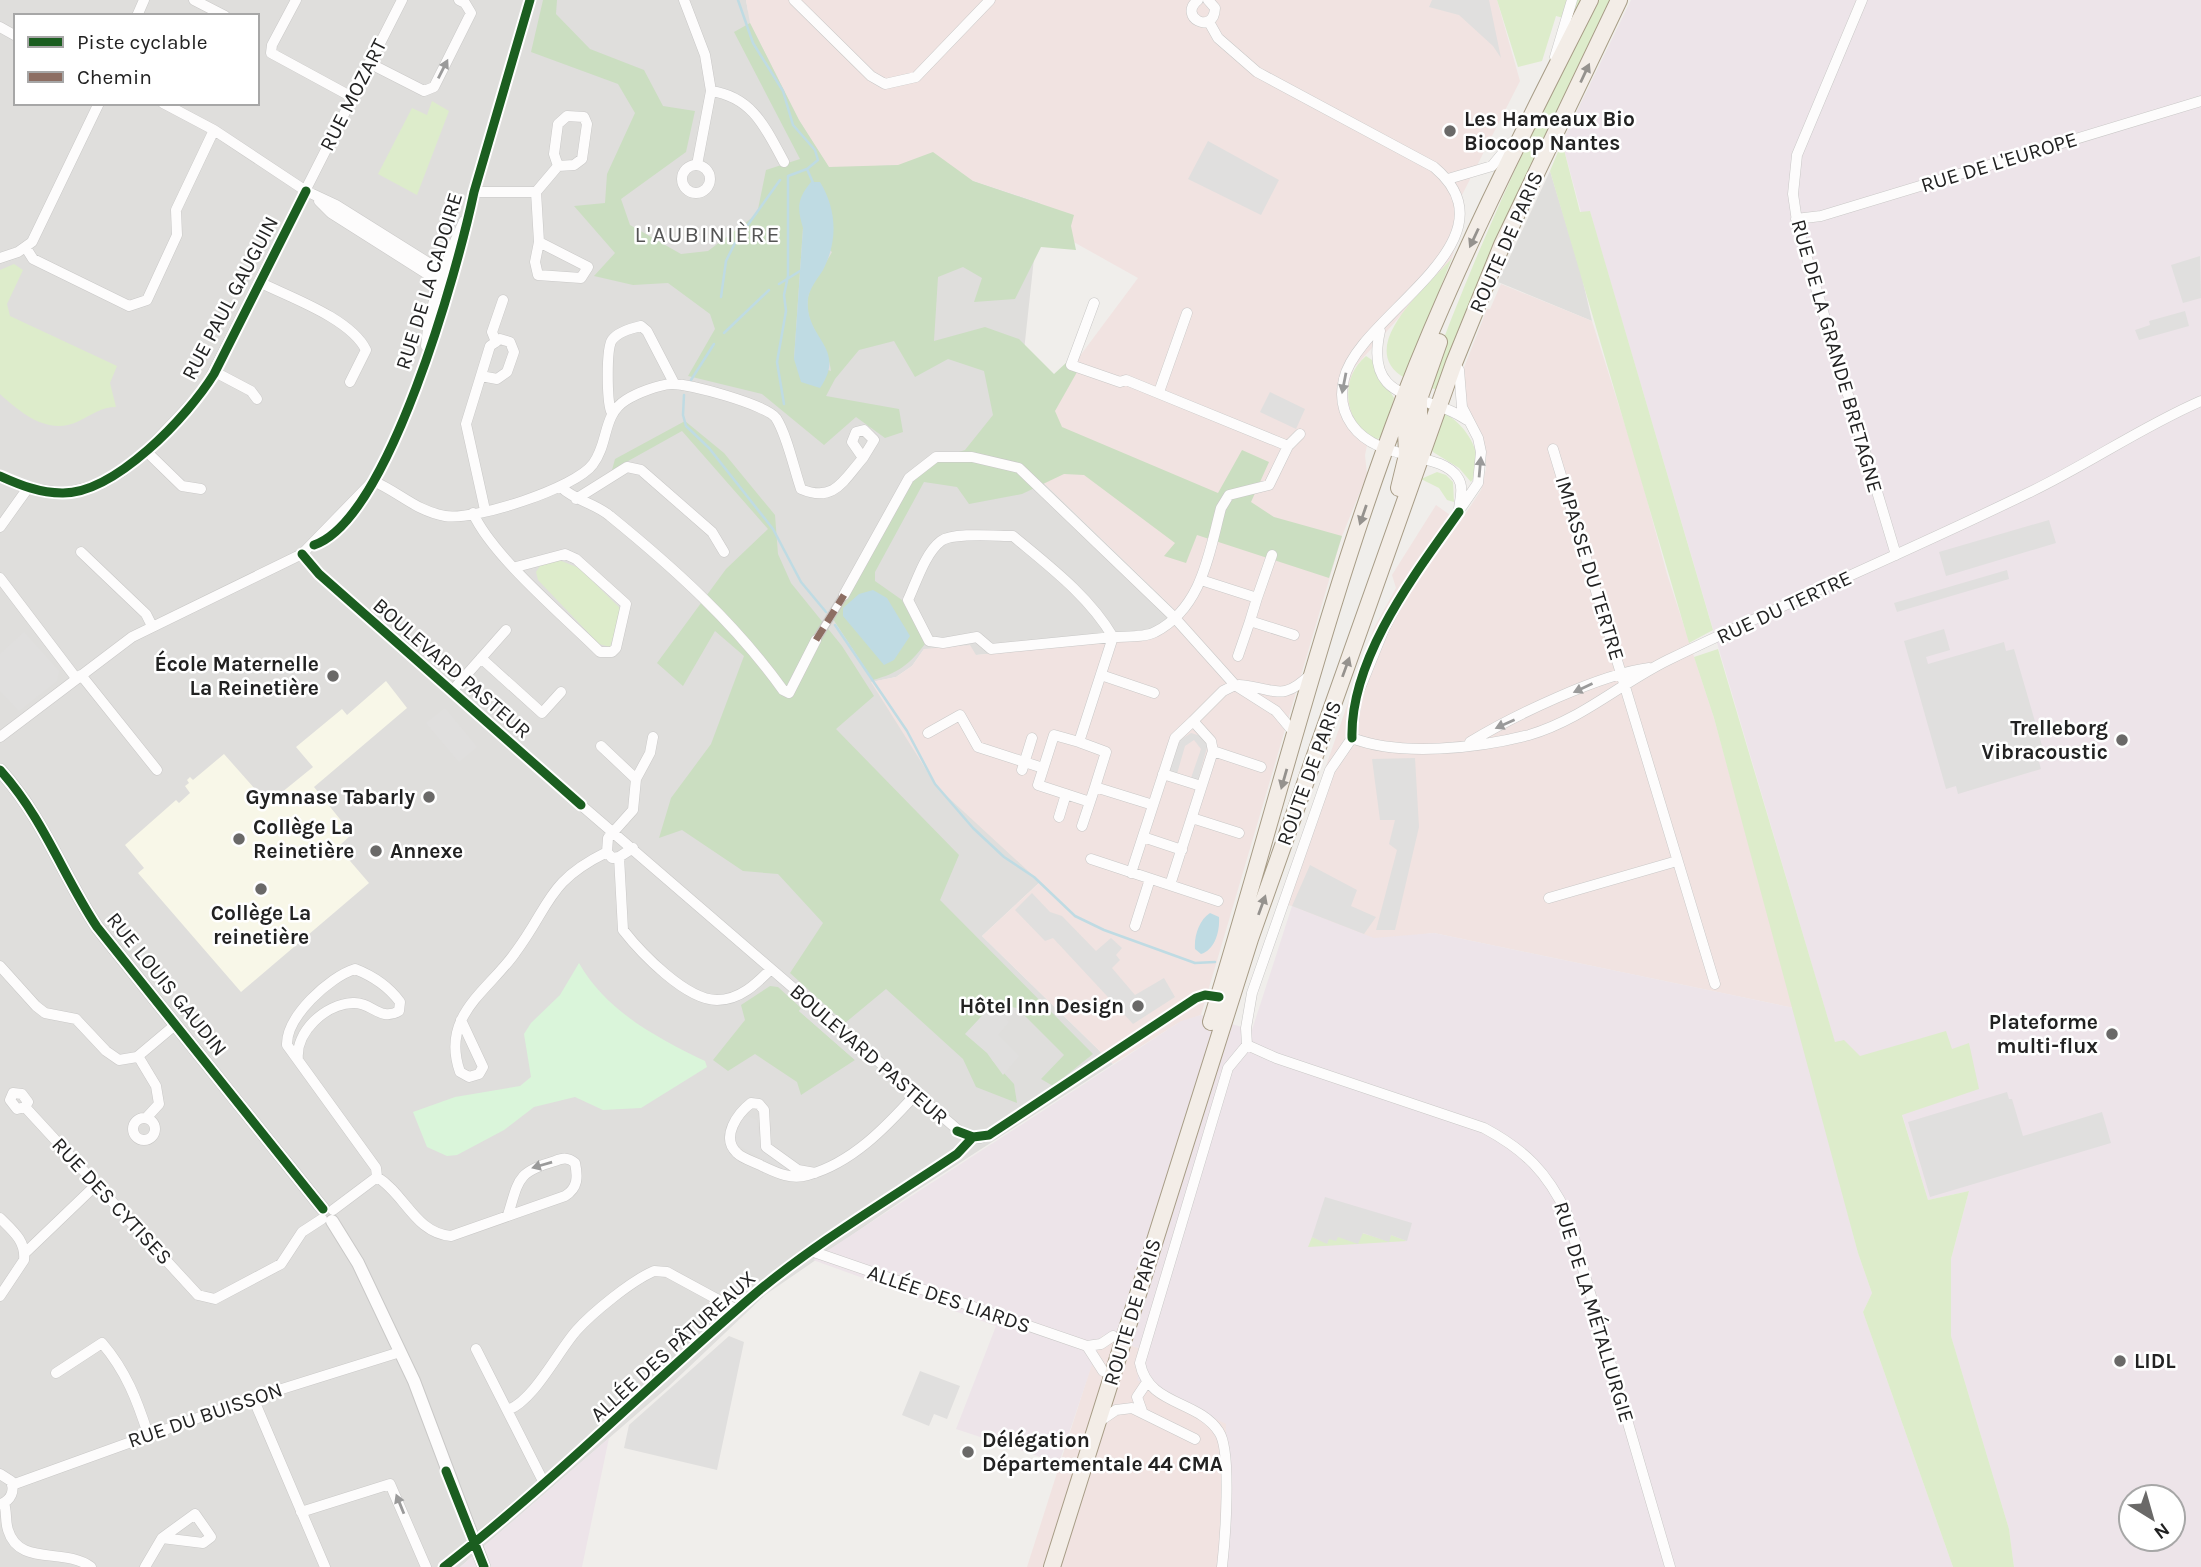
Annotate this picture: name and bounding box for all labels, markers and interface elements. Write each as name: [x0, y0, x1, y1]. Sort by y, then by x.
legend: [14, 14, 259, 105]
text: Piste cyclable: [77, 30, 208, 54]
street label: RUE MOZART: [314, 35, 392, 155]
one-way arrow: [437, 59, 448, 79]
one-way arrow: [1579, 63, 1590, 83]
text: Chemin: [77, 65, 152, 89]
place label: Les Hameaux Bio Biocoop Nantes: [1464, 107, 1635, 155]
marker: Les Hameaux Bio Biocoop Nantes: [1442, 123, 1458, 139]
street label: RUE DE L'EUROPE: [1918, 127, 2080, 197]
street label: ROUTE DE PARIS: [1464, 168, 1548, 316]
street label: RUE DE LA CADOIRE: [391, 190, 467, 372]
street label: RUE PAUL GAUGUIN: [177, 212, 283, 384]
street label: RUE DE LA GRANDE BRETAGNE: [1786, 216, 1888, 496]
district label: L'AUBINIÈRE: [635, 221, 781, 248]
one-way arrow: [1468, 228, 1480, 248]
one-way arrow: [1339, 372, 1350, 394]
one-way arrow: [1475, 456, 1486, 478]
street label: IMPASSE DU TERTRE: [1551, 473, 1629, 663]
one-way arrow: [1357, 504, 1368, 525]
street label: RUE DU TERTRE: [1713, 565, 1855, 649]
street label: BOULEVARD PASTEUR: [368, 593, 536, 743]
place label: École Maternelle La Reinetière: [154, 650, 319, 700]
one-way arrow: [1341, 657, 1352, 678]
marker: École Maternelle La Reinetière: [325, 668, 341, 684]
one-way arrow: [1573, 682, 1593, 694]
street label: ROUTE DE PARIS: [1272, 697, 1346, 849]
place label: Trelleborg Vibracoustic: [1981, 716, 2108, 764]
one-way arrow: [1495, 718, 1515, 730]
marker: Trelleborg Vibracoustic: [2114, 732, 2130, 748]
one-way arrow: [1278, 769, 1288, 790]
place label: Gymnase Tabarly: [246, 785, 415, 809]
marker: Gymnase Tabarly: [421, 789, 437, 805]
place label: Collège La Reinetière: [253, 815, 354, 863]
marker: Collège La Reinetière: [231, 831, 247, 847]
place label: Annexe: [390, 839, 463, 863]
marker: Annexe: [368, 843, 384, 859]
marker: Collège La reinetière: [253, 881, 269, 897]
one-way arrow: [1257, 894, 1268, 915]
place label: Collège La reinetière: [211, 901, 311, 949]
street label: RUE LOUIS GAUDIN: [102, 908, 232, 1060]
street label: BOULEVARD PASTEUR: [785, 979, 953, 1129]
place label: Hôtel Inn Design: [959, 994, 1124, 1018]
marker: Hôtel Inn Design: [1130, 998, 1146, 1014]
place label: Plateforme multi-flux: [1989, 1010, 2098, 1058]
marker: Plateforme multi-flux: [2104, 1026, 2120, 1042]
street label: RUE DES CYTISES: [47, 1133, 177, 1269]
one-way arrow: [531, 1160, 552, 1170]
street label: RUE DE LA MÉTALLURGIE: [1549, 1199, 1639, 1425]
street label: ROUTE DE PARIS: [1098, 1236, 1166, 1388]
street label: ALLÉE DES LIARDS: [864, 1260, 1034, 1338]
street label: ALLÉE DES PÂTUREAUX: [586, 1266, 760, 1426]
place label: LIDL: [2134, 1349, 2176, 1373]
marker: LIDL: [2112, 1353, 2128, 1369]
street label: RUE DU BUISSON: [125, 1377, 285, 1453]
place label: Délégation Départementale 44 CMA: [982, 1428, 1223, 1476]
marker: Délégation Départementale 44 CMA: [960, 1444, 976, 1460]
north arrow: [2117, 1483, 2187, 1553]
one-way arrow: [394, 1493, 405, 1514]
text: N: [2150, 1518, 2174, 1544]

